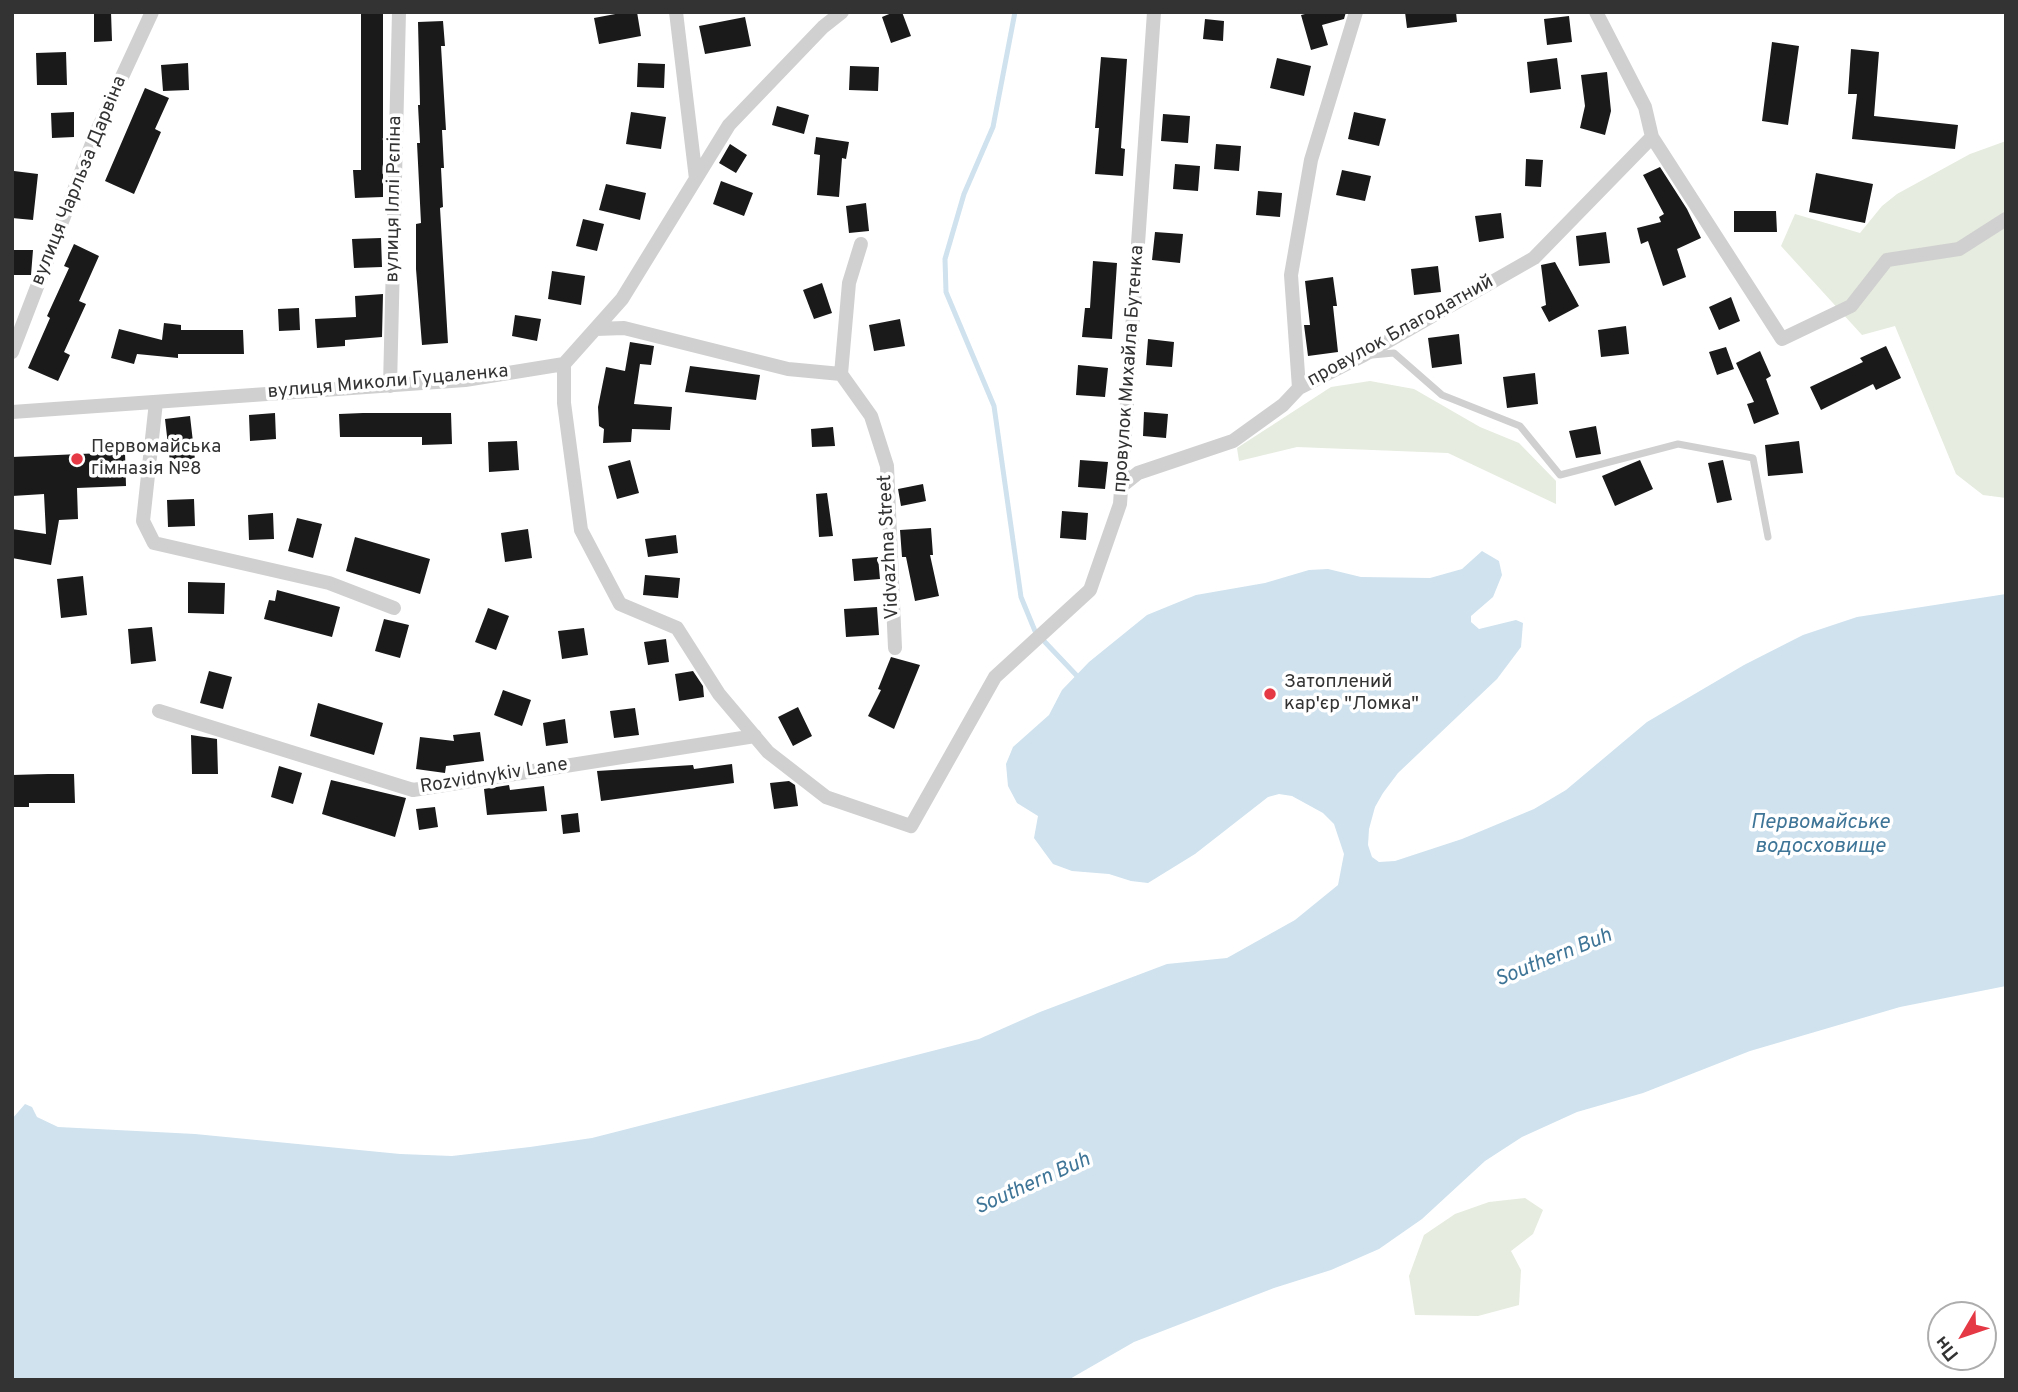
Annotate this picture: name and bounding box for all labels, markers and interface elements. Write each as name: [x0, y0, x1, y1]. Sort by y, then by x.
street label: вулиця Чарльза Дарвіна: [28, 73, 132, 289]
street label: вулиця Іллі Рєпіна: [382, 115, 408, 283]
street label: провулок Михайла Бутенка: [1110, 244, 1150, 494]
street label: провулок Благодатний: [1304, 271, 1498, 393]
street label: вулиця Миколи Гуцаленка: [267, 361, 509, 405]
place label: Первомайська гімназія №8: [91, 437, 221, 481]
marker: Первомайська гімназія №8: [69, 451, 85, 467]
street label: Vidvazhna Street: [875, 474, 905, 620]
place label: Затоплений кар'єр "Ломка": [1284, 672, 1419, 716]
marker: Затоплений кар'єр "Ломка": [1262, 686, 1278, 702]
street label: Rozvidnykiv Lane: [419, 754, 569, 800]
water label: Первомайське водосховище: [1751, 811, 1889, 861]
water label: Southern Buh: [1492, 924, 1616, 994]
water label: Southern Buh: [971, 1148, 1095, 1222]
north arrow: [1927, 1301, 1997, 1371]
text: Пн: [1930, 1330, 1965, 1365]

